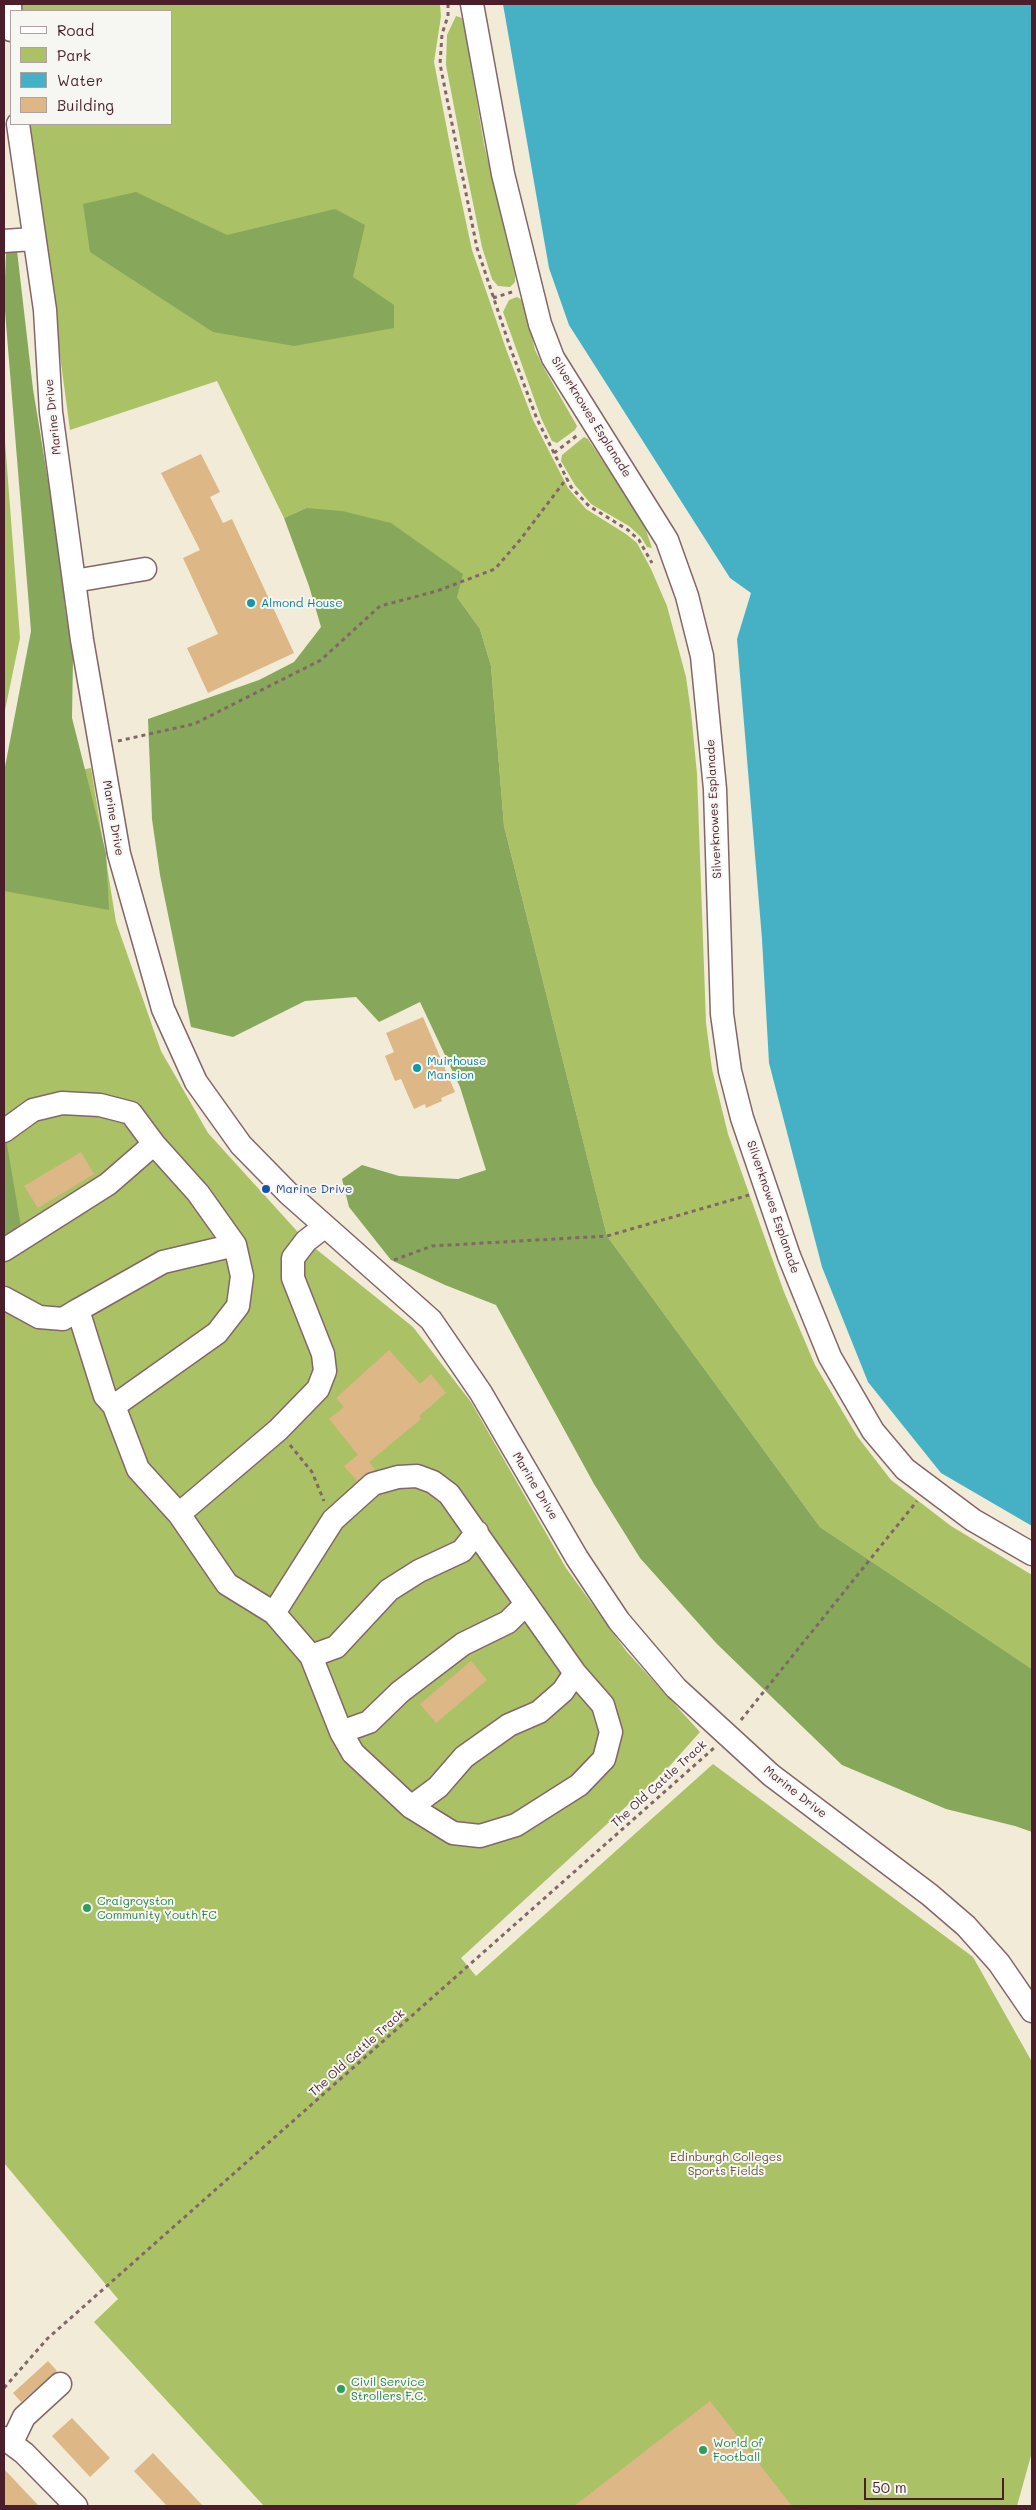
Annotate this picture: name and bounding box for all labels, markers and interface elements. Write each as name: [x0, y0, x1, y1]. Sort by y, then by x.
legend: [10, 10, 172, 125]
text: Road: [57, 20, 94, 40]
text: Park: [57, 45, 91, 65]
text: Water: [57, 70, 103, 90]
text: Building: [57, 95, 114, 115]
street label: Silverknowes Esplanade: [548, 354, 634, 480]
street label: Marine Drive: [42, 378, 64, 456]
place label: Almond House: [261, 596, 343, 610]
marker: Almond House: [245, 597, 257, 609]
street label: Silverknowes Esplanade: [703, 739, 725, 879]
street label: Marine Drive: [99, 779, 127, 857]
place label: Muirhouse Mansion: [427, 1054, 487, 1082]
marker: Muirhouse Mansion: [411, 1062, 423, 1074]
street label: Silverknowes Esplanade: [743, 1139, 803, 1275]
place label: Marine Drive: [276, 1182, 352, 1196]
marker: Marine Drive: [260, 1183, 272, 1195]
street label: Marine Drive: [509, 1450, 561, 1522]
street label: The Old Cattle Track: [608, 1737, 710, 1831]
street label: Marine Drive: [760, 1763, 830, 1821]
place label: Craigroyston Community Youth FC: [97, 1894, 217, 1922]
marker: Craigroyston Community Youth FC: [81, 1902, 93, 1914]
street label: The Old Cattle Track: [306, 2006, 408, 2100]
park label: Edinburgh Colleges Sports Fields: [670, 2150, 782, 2178]
place label: Civil Service Strollers F.C.: [351, 2375, 427, 2403]
marker: Civil Service Strollers F.C.: [335, 2383, 347, 2395]
place label: World of Football: [713, 2436, 763, 2464]
marker: World of Football: [697, 2444, 709, 2456]
scale bar: [866, 2468, 1006, 2500]
text: 50 m: [872, 2477, 907, 2497]

